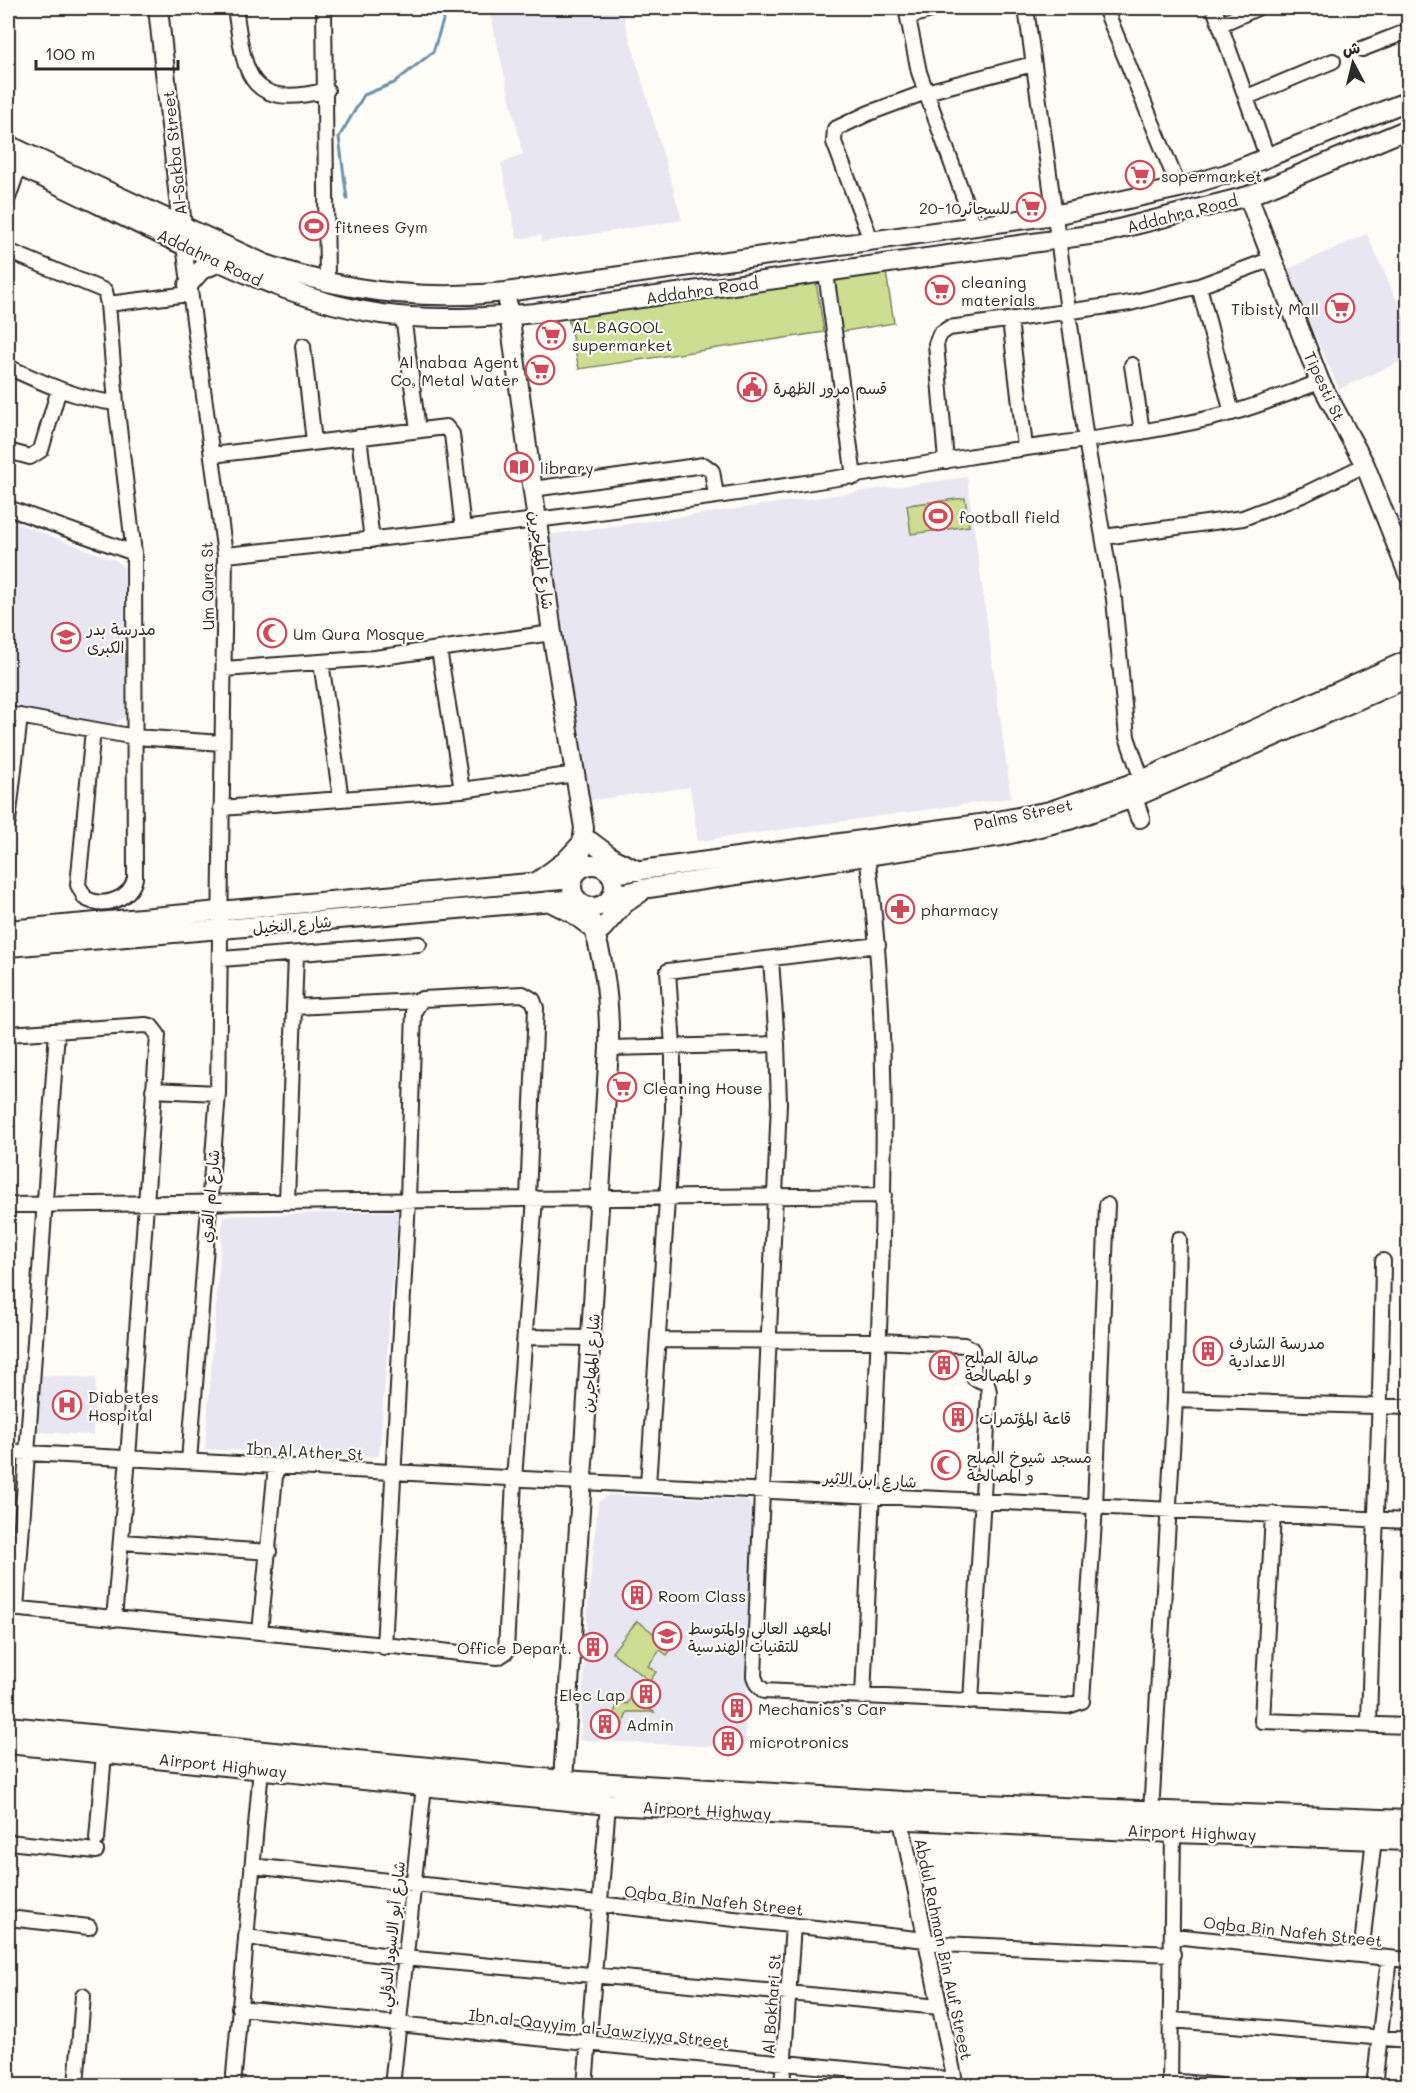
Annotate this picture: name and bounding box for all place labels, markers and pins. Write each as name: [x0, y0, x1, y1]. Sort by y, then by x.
supermarket icon: sopermarket: [1124, 159, 1156, 191]
place label: sopermarket: [1161, 165, 1262, 186]
supermarket icon: 20-10للسجائر: [1015, 191, 1047, 223]
place label: 20-10للسجائر: [919, 197, 1010, 218]
sports icon: fitnees Gym: [298, 210, 330, 242]
place label: fitnees Gym: [335, 216, 428, 237]
place label: cleaning materials: [961, 271, 1035, 310]
supermarket icon: cleaning materials: [924, 274, 956, 306]
supermarket icon: Tibisty Mall: [1324, 292, 1356, 324]
place label: Tibisty Mall: [1231, 298, 1319, 319]
place label: AL BAGOOL supermarket: [572, 316, 673, 355]
supermarket icon: AL BAGOOL supermarket: [535, 319, 567, 351]
place label: Al nabaa Agent Co, Metal Water: [390, 351, 519, 390]
supermarket icon: Al nabaa Agent Co, Metal Water: [524, 354, 556, 386]
public building icon: قسم مرور الظهرة: [736, 371, 768, 403]
place label: قسم مرور الظهرة: [773, 377, 887, 401]
library icon: library: [503, 451, 535, 483]
place label: library: [540, 457, 594, 478]
sports icon: football field: [922, 500, 954, 532]
place label: football field: [959, 506, 1060, 527]
mosque icon: Um Qura Mosque: [256, 617, 288, 649]
place label: مدرسة بدر الكبرى: [85, 618, 156, 657]
school or university icon: مدرسة بدر الكبرى: [50, 621, 82, 653]
place label: Um Qura Mosque: [293, 623, 425, 644]
pharmacy icon: pharmacy: [884, 893, 916, 925]
place label: pharmacy: [921, 899, 998, 920]
supermarket icon: Cleaning House: [606, 1071, 638, 1103]
place label: Cleaning House: [643, 1077, 763, 1098]
place label: مدرسة الشارف الاعدادية: [1229, 1332, 1325, 1371]
building icon: مدرسة الشارف الاعدادية: [1192, 1335, 1224, 1367]
place label: صالة الصلح و المصالحة: [965, 1346, 1039, 1385]
building icon: صالة الصلح و المصالحة: [928, 1349, 960, 1381]
place label: Diabetes Hospital: [88, 1386, 159, 1425]
hospital icon: Diabetes Hospital: [51, 1389, 83, 1421]
building icon: قاعة المؤتمرات: [942, 1401, 974, 1433]
place label: قاعة المؤتمرات: [979, 1407, 1071, 1429]
place label: مسجد شيوخ الصلح و المصالحة: [967, 1446, 1092, 1485]
mosque icon: مسجد شيوخ الصلح و المصالحة: [930, 1449, 962, 1481]
building icon: Room Class: [621, 1579, 653, 1611]
place label: Room Class: [658, 1585, 746, 1606]
place label: المعهد العالي والمتوسط للتقنيات الهندسية: [688, 1617, 831, 1656]
school or university icon: المعهد العالي والمتوسط للتقنيات الهندسية: [651, 1620, 683, 1652]
building icon: Office Depart.: [577, 1631, 609, 1663]
place label: Office Depart.: [457, 1637, 572, 1658]
building icon: Elec Lap: [630, 1678, 662, 1710]
place label: Elec Lap: [559, 1684, 625, 1705]
building icon: Mechanics’s Car: [721, 1692, 753, 1724]
place label: Mechanics’s Car: [758, 1698, 887, 1719]
building icon: Admin: [589, 1708, 621, 1740]
place label: Admin: [626, 1714, 674, 1735]
building icon: microtronics: [712, 1725, 744, 1757]
place label: microtronics: [749, 1731, 849, 1752]

